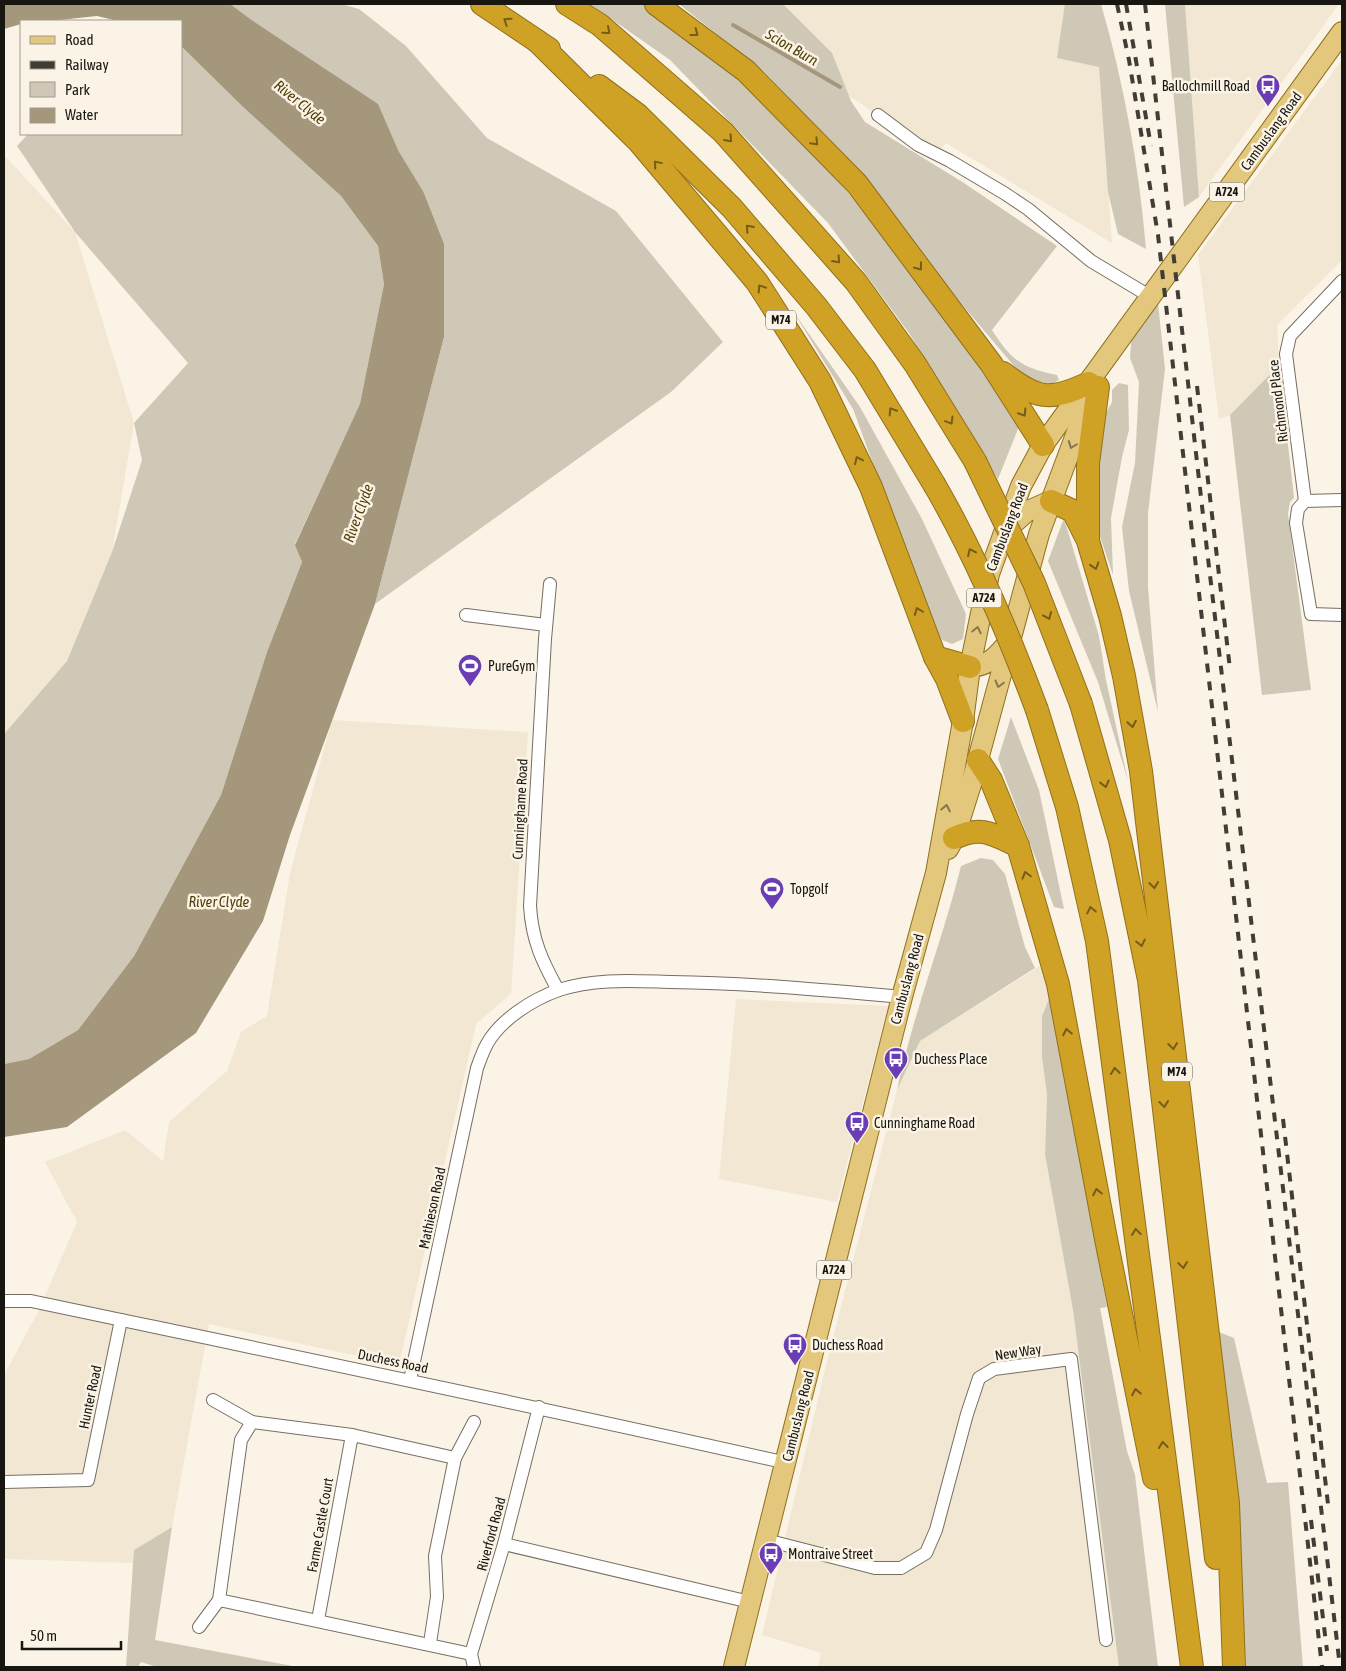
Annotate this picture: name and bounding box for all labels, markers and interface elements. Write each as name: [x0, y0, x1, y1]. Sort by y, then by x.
one-way arrow: [504, 18, 513, 27]
legend: [20, 20, 182, 135]
one-way arrow: [602, 25, 611, 34]
water label: Scion Burn: [762, 25, 821, 69]
one-way arrow: [689, 27, 699, 36]
text: Road: [65, 31, 94, 48]
text: Railway: [65, 56, 109, 73]
bus stop icon: Ballochmill Road: [1255, 73, 1281, 107]
water label: River Clyde: [271, 76, 329, 128]
place label: Ballochmill Road: [1162, 78, 1250, 94]
text: Park: [65, 81, 90, 98]
street label: Cambuslang Road: [1237, 89, 1305, 173]
text: Water: [65, 106, 98, 123]
one-way arrow: [723, 133, 732, 142]
one-way arrow: [809, 136, 818, 145]
one-way arrow: [654, 160, 663, 169]
road number: A724: [1210, 182, 1244, 202]
one-way arrow: [746, 225, 755, 234]
one-way arrow: [831, 255, 840, 264]
one-way arrow: [913, 261, 921, 270]
one-way arrow: [758, 285, 767, 294]
road number: M74: [766, 310, 796, 330]
street label: Richmond Place: [1265, 359, 1291, 443]
one-way arrow: [888, 408, 898, 417]
one-way arrow: [1016, 408, 1026, 417]
one-way arrow: [944, 416, 954, 425]
one-way arrow: [1068, 441, 1078, 449]
one-way arrow: [854, 456, 864, 465]
water label: River Clyde: [340, 481, 376, 544]
street label: Cambuslang Road: [983, 481, 1031, 573]
one-way arrow: [967, 548, 977, 557]
one-way arrow: [1090, 561, 1100, 569]
road number: A724: [966, 588, 1002, 608]
one-way arrow: [913, 607, 924, 616]
one-way arrow: [1041, 611, 1052, 620]
one-way arrow: [972, 626, 982, 635]
sports icon: PureGym: [457, 653, 483, 687]
place label: PureGym: [488, 658, 535, 674]
one-way arrow: [995, 680, 1005, 688]
one-way arrow: [1127, 719, 1137, 728]
street label: Cunninghame Road: [509, 758, 531, 860]
one-way arrow: [1100, 780, 1110, 788]
one-way arrow: [940, 803, 951, 812]
one-way arrow: [1022, 871, 1032, 879]
sports icon: Topgolf: [759, 876, 785, 910]
place label: Topgolf: [790, 881, 829, 897]
one-way arrow: [1148, 881, 1159, 889]
water label: River Clyde: [189, 893, 250, 910]
one-way arrow: [1086, 906, 1097, 915]
street label: Cambuslang Road: [887, 932, 927, 1026]
one-way arrow: [1135, 938, 1146, 947]
one-way arrow: [1062, 1027, 1072, 1036]
one-way arrow: [1167, 1042, 1178, 1050]
bus stop icon: Duchess Place: [883, 1046, 909, 1080]
place label: Duchess Place: [914, 1051, 987, 1067]
road number: M74: [1162, 1062, 1192, 1082]
one-way arrow: [1110, 1067, 1121, 1075]
one-way arrow: [1158, 1100, 1169, 1108]
bus stop icon: Cunninghame Road: [844, 1110, 870, 1144]
place label: Cunninghame Road: [874, 1115, 975, 1131]
street label: Mathieson Road: [416, 1166, 448, 1250]
one-way arrow: [1092, 1187, 1102, 1196]
one-way arrow: [1131, 1228, 1142, 1236]
road number: A724: [816, 1260, 852, 1280]
one-way arrow: [1177, 1261, 1188, 1269]
bus stop icon: Duchess Road: [782, 1332, 808, 1366]
place label: Duchess Road: [812, 1337, 883, 1353]
street label: New Way: [994, 1340, 1043, 1364]
street label: Duchess Road: [356, 1346, 430, 1376]
street label: Hunter Road: [75, 1364, 105, 1430]
street label: Cambuslang Road: [779, 1369, 817, 1463]
one-way arrow: [1132, 1388, 1142, 1397]
one-way arrow: [1158, 1441, 1169, 1449]
street label: Farme Castle Court: [304, 1477, 336, 1573]
street label: Riverford Road: [473, 1495, 509, 1573]
bus stop icon: Montraive Street: [758, 1541, 784, 1575]
place label: Montraive Street: [788, 1546, 873, 1562]
scale bar: [22, 1618, 121, 1650]
text: 50 m: [30, 1627, 57, 1644]

